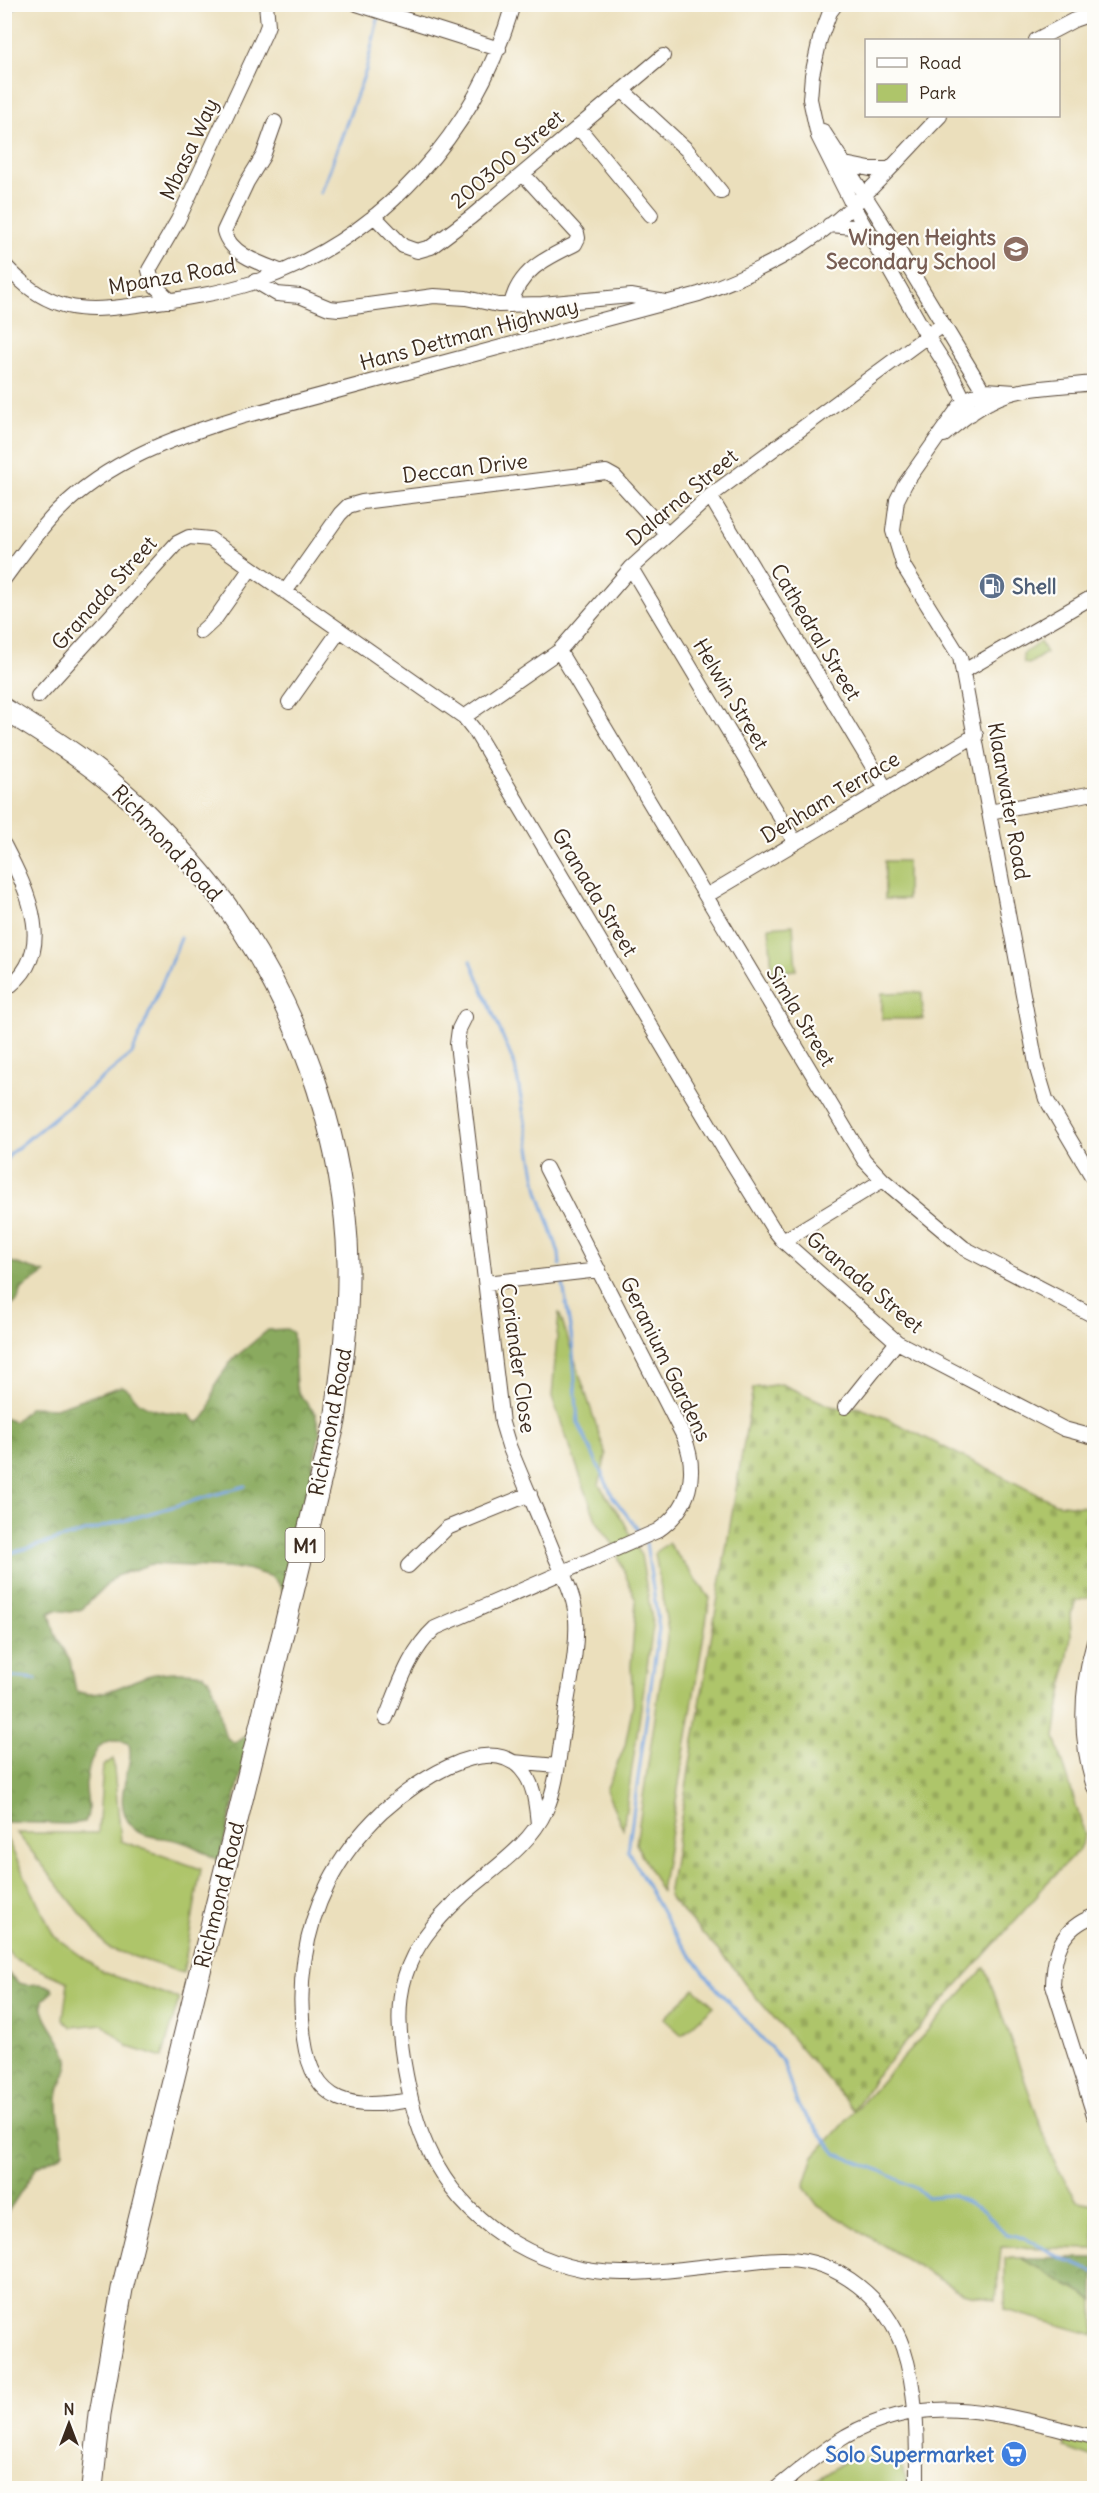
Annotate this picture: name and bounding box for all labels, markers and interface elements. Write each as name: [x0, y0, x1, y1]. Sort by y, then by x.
legend: [865, 39, 1060, 117]
text: Road: [919, 51, 962, 74]
text: Park: [919, 81, 956, 104]
street label: Mbasa Way: [154, 94, 224, 204]
street label: 200300 Street: [445, 104, 569, 214]
place label: Wingen Heights Secondary School: [826, 224, 996, 275]
school or university icon: Wingen Heights Secondary School: [1001, 234, 1031, 264]
street label: Mpanza Road: [106, 251, 238, 301]
street label: Hans Dettman Highway: [357, 292, 581, 376]
street label: Dalarna Street: [621, 443, 743, 551]
street label: Deccan Drive: [401, 447, 529, 489]
street label: Granada Street: [45, 530, 163, 656]
street label: Cathedral Street: [765, 559, 867, 705]
fuel station icon: Shell: [977, 571, 1007, 601]
place label: Shell: [1012, 573, 1057, 600]
street label: Helwin Street: [687, 633, 775, 755]
street label: Klaarwater Road: [982, 720, 1036, 882]
street label: Denham Terrace: [756, 745, 904, 849]
street label: Richmond Road: [106, 779, 228, 907]
street label: Granada Street: [546, 823, 644, 961]
street label: Simla Street: [760, 961, 842, 1071]
street label: Granada Street: [801, 1225, 929, 1339]
street label: Geranium Gardens: [614, 1272, 718, 1446]
street label: Coriander Close: [494, 1281, 542, 1435]
street label: Richmond Road: [302, 1346, 358, 1498]
road number: M1: [286, 1528, 324, 1562]
street label: Richmond Road: [188, 1819, 250, 1971]
north arrow: [39, 2394, 99, 2454]
text: N: [63, 2399, 75, 2419]
supermarket icon: Solo Supermarket: [999, 2439, 1029, 2469]
place label: Solo Supermarket: [825, 2441, 995, 2468]

